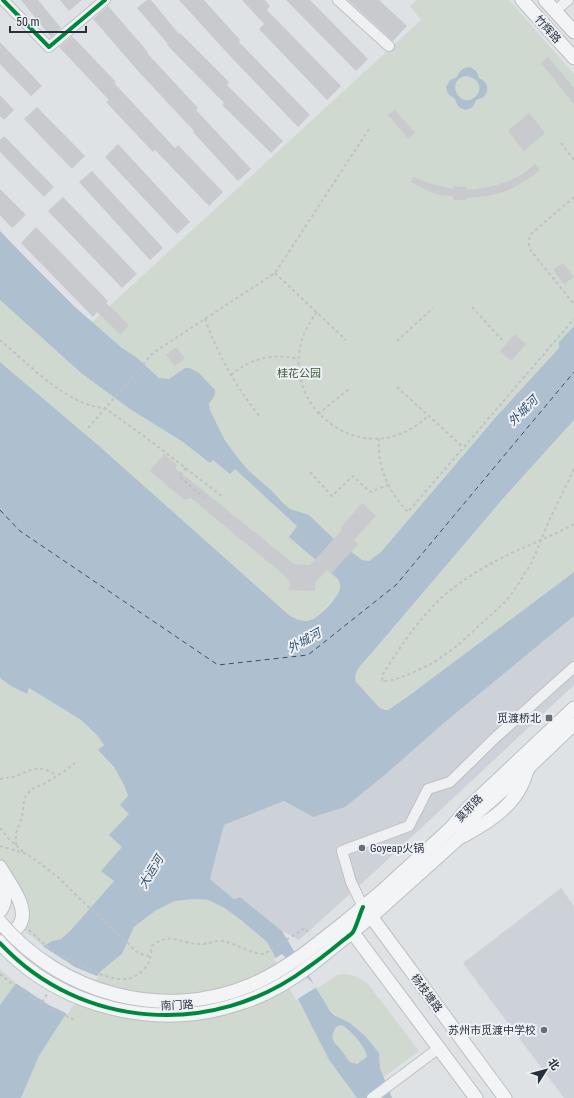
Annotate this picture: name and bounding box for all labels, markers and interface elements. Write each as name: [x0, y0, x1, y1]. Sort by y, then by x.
scale bar: [10, 8, 86, 34]
street label: 竹辉路: [532, 13, 563, 46]
text: 50 m: [16, 15, 40, 29]
park label: 桂花公园: [277, 367, 321, 380]
water label: 外城河: [505, 392, 542, 429]
water label: 外城河: [285, 625, 325, 656]
place label: 觅渡桥北: [497, 712, 541, 725]
marker: 觅渡桥北: [544, 713, 554, 723]
street label: 莫邪路: [453, 792, 485, 825]
place label: Goyeap火锅: [370, 842, 424, 855]
marker: Goyeap火锅: [357, 843, 367, 853]
water label: 大运河: [136, 851, 167, 891]
street label: 杨枝塘路: [408, 972, 445, 1015]
street label: 南门路: [160, 998, 194, 1013]
place label: 苏州市觅渡中学校: [448, 1024, 536, 1037]
marker: 苏州市觅渡中学校: [539, 1025, 549, 1035]
north arrow: [526, 1050, 566, 1090]
text: 北: [545, 1056, 562, 1073]

